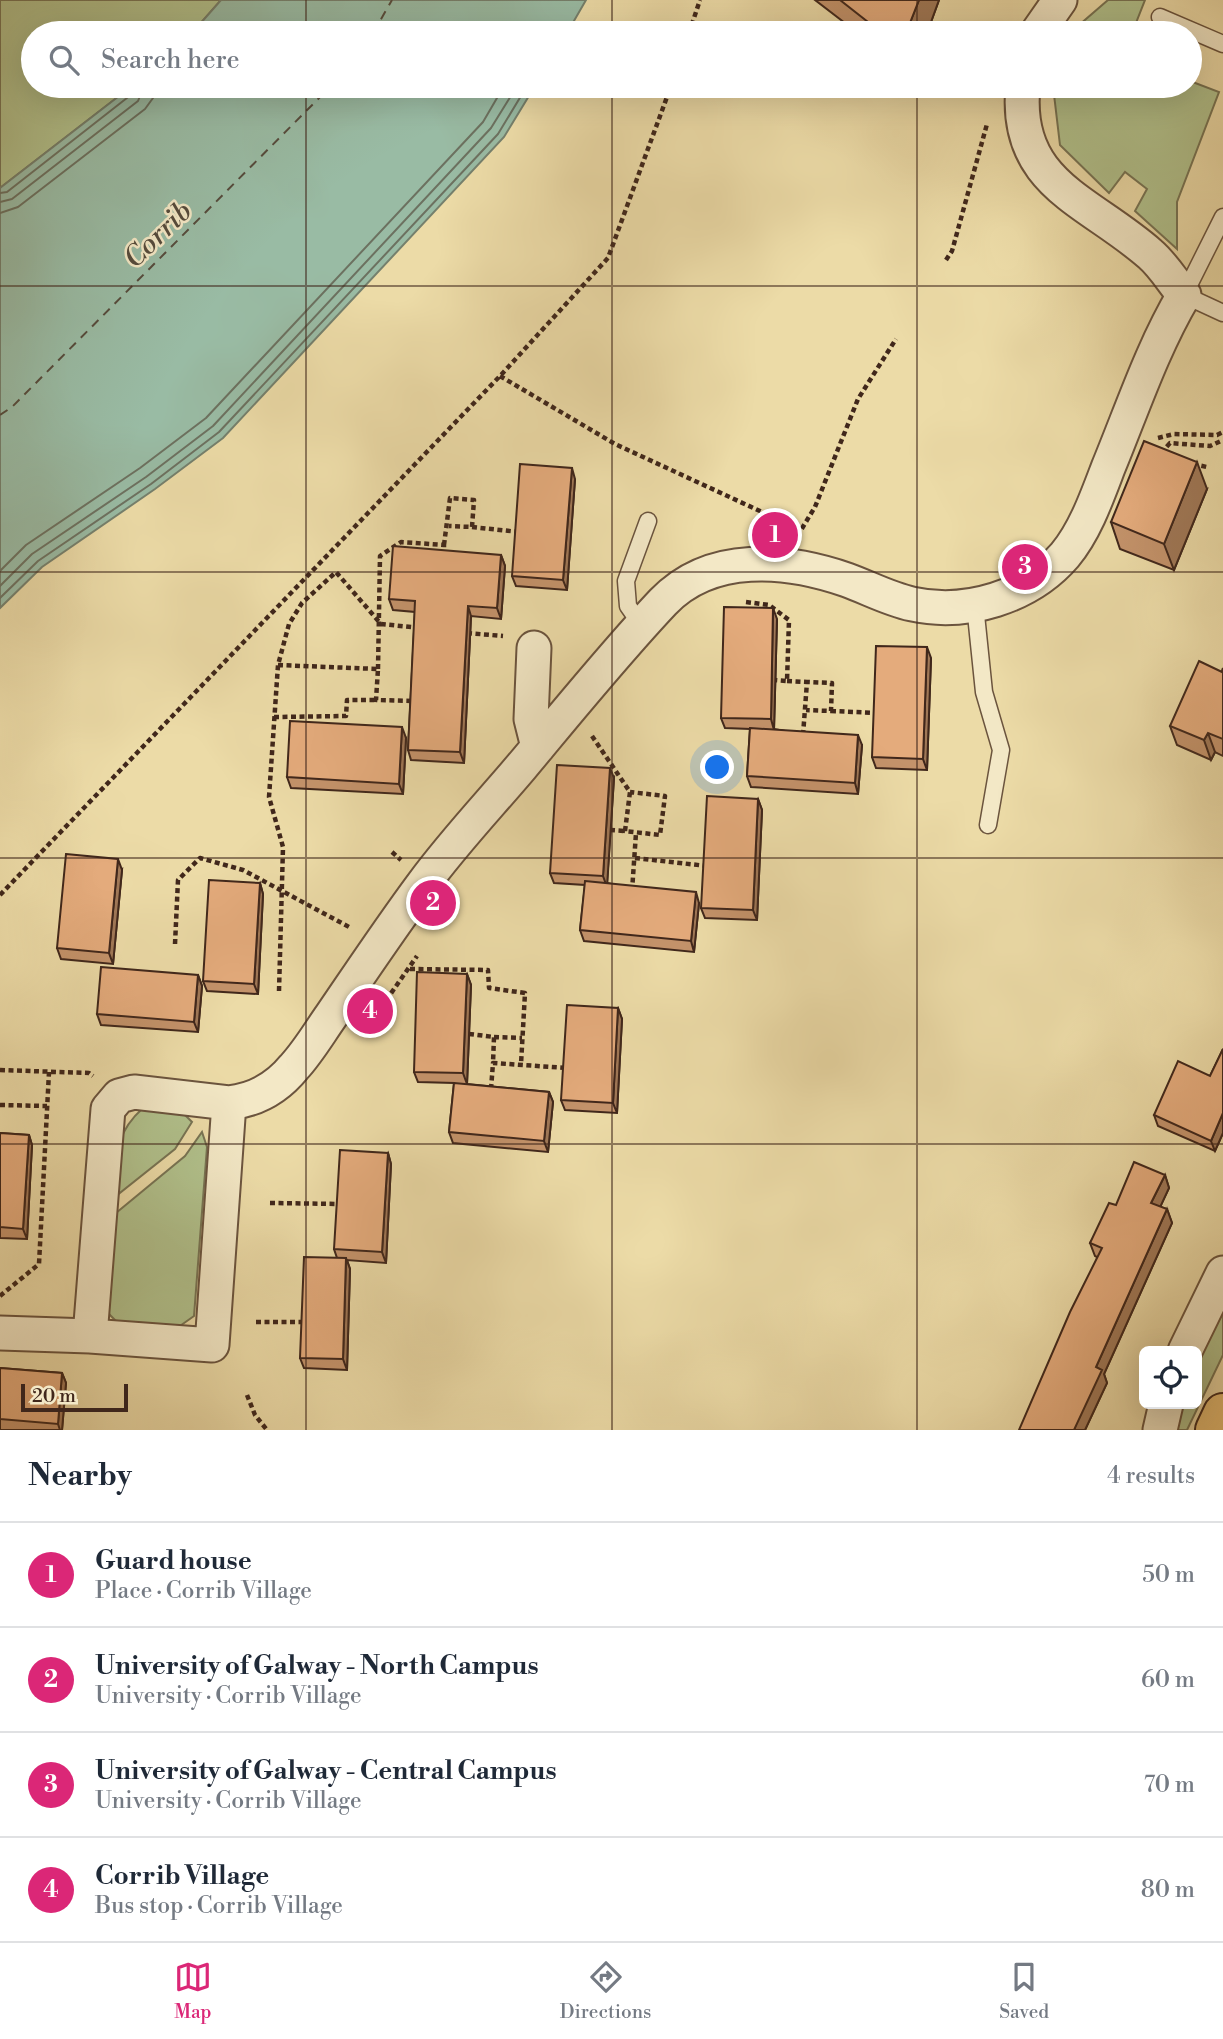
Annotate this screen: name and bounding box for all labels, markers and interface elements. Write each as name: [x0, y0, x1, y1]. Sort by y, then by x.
search box: [21, 21, 1202, 98]
icon: search: [45, 41, 83, 79]
text: Search here: [101, 44, 240, 76]
water label: Corrib: [117, 194, 199, 276]
pin: 1: [752, 509, 798, 561]
pin: 3: [1002, 541, 1048, 593]
your location: [700, 750, 734, 784]
pin: 2: [410, 877, 456, 929]
pin: 4: [347, 985, 393, 1037]
map controls: [1139, 1346, 1202, 1409]
button: locate: [1139, 1346, 1202, 1409]
scale bar: [21, 1381, 128, 1413]
text: 20 m: [32, 1384, 76, 1408]
text: Nearby: [28, 1457, 132, 1495]
text: 4 results: [1107, 1462, 1195, 1490]
text: Guard house: [95, 1545, 252, 1577]
text: 1: [45, 1561, 57, 1589]
text: 50 m: [1142, 1561, 1195, 1589]
text: Place · Corrib Village: [95, 1577, 312, 1605]
text: University of Galway - North Campus: [95, 1650, 539, 1682]
text: 2: [44, 1666, 58, 1694]
text: 60 m: [1141, 1666, 1195, 1694]
text: University · Corrib Village: [95, 1682, 362, 1710]
text: University of Galway - Central Campus: [95, 1755, 557, 1787]
text: 3: [44, 1771, 58, 1799]
text: 70 m: [1144, 1771, 1195, 1799]
text: University · Corrib Village: [95, 1787, 362, 1815]
text: Corrib Village: [95, 1860, 269, 1892]
text: 4: [43, 1876, 59, 1904]
text: 80 m: [1141, 1876, 1195, 1904]
text: Bus stop · Corrib Village: [95, 1892, 343, 1920]
tab: Map: [174, 1958, 212, 2024]
tab: Directions: [560, 1958, 651, 2024]
tab: Saved: [999, 1958, 1049, 2024]

